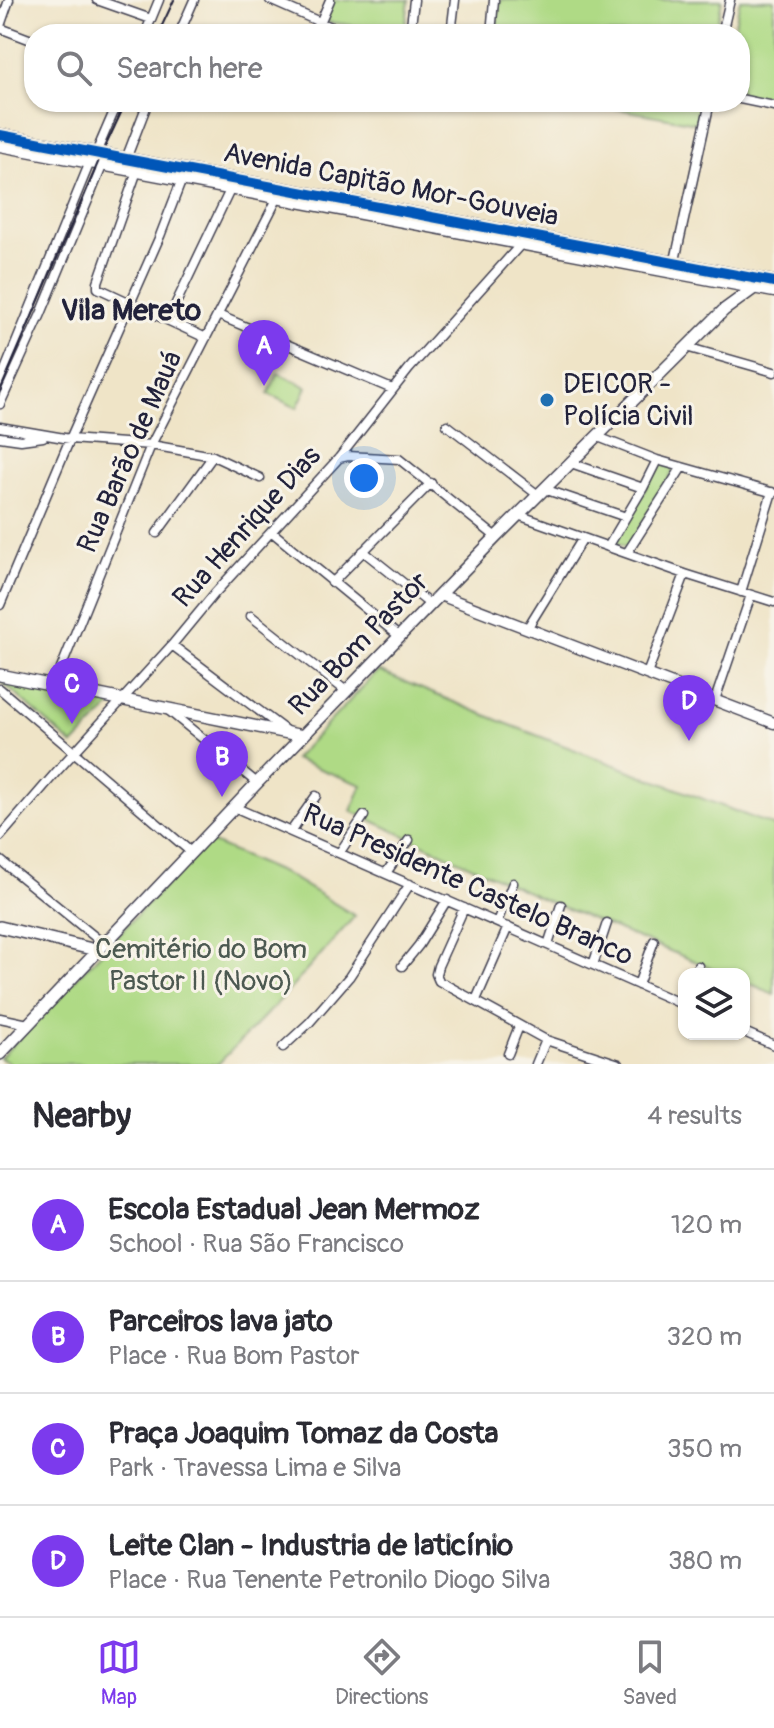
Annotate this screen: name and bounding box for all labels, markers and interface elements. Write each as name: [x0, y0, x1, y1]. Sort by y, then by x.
search box: [24, 24, 750, 112]
icon: search: [52, 46, 96, 90]
text: Search here: [116, 50, 263, 87]
street label: Avenida Capitão Mor-Gouveia: [221, 135, 561, 235]
district label: Vila Mereto: [61, 292, 201, 329]
pin: A: [238, 320, 290, 386]
street label: Rua Barão de Mauá: [70, 346, 190, 558]
place label: DEICOR - Polícia Civil: [563, 367, 694, 434]
marker: DEICOR - Polícia Civil: [538, 391, 556, 409]
street label: Rua Henrique Dias: [165, 439, 329, 615]
your location: [344, 458, 384, 498]
street label: Rua Bom Pastor: [282, 565, 436, 723]
pin: C: [46, 658, 98, 724]
pin: D: [663, 675, 715, 741]
pin: B: [196, 731, 248, 797]
street label: Rua Presidente Castelo Branco: [297, 796, 639, 974]
park label: Cemitério do Bom Pastor II (Novo): [95, 932, 307, 999]
map controls: [678, 968, 750, 1040]
button: layers: [678, 968, 750, 1040]
text: Nearby: [32, 1095, 131, 1138]
text: 4 results: [647, 1100, 742, 1132]
text: Escola Estadual Jean Mermoz: [108, 1191, 480, 1228]
text: A: [50, 1209, 66, 1241]
text: 120 m: [671, 1209, 742, 1241]
text: School · Rua São Francisco: [108, 1228, 404, 1260]
text: Parceiros lava jato: [108, 1303, 333, 1340]
text: B: [51, 1321, 65, 1353]
text: 320 m: [666, 1321, 742, 1353]
text: Place · Rua Bom Pastor: [108, 1340, 360, 1372]
text: Praça Joaquim Tomaz da Costa: [108, 1415, 498, 1452]
text: C: [50, 1433, 66, 1465]
text: 350 m: [667, 1433, 742, 1465]
text: Park · Travessa Lima e Silva: [108, 1452, 401, 1484]
text: Leite Clan - Industria de laticínio: [108, 1527, 513, 1564]
text: D: [50, 1545, 66, 1577]
text: 380 m: [668, 1545, 742, 1577]
text: Place · Rua Tenente Petronilo Diogo Silva: [108, 1564, 550, 1596]
tab: Map: [97, 1635, 141, 1711]
tab: Directions: [335, 1635, 428, 1711]
tab: Saved: [622, 1635, 677, 1711]

